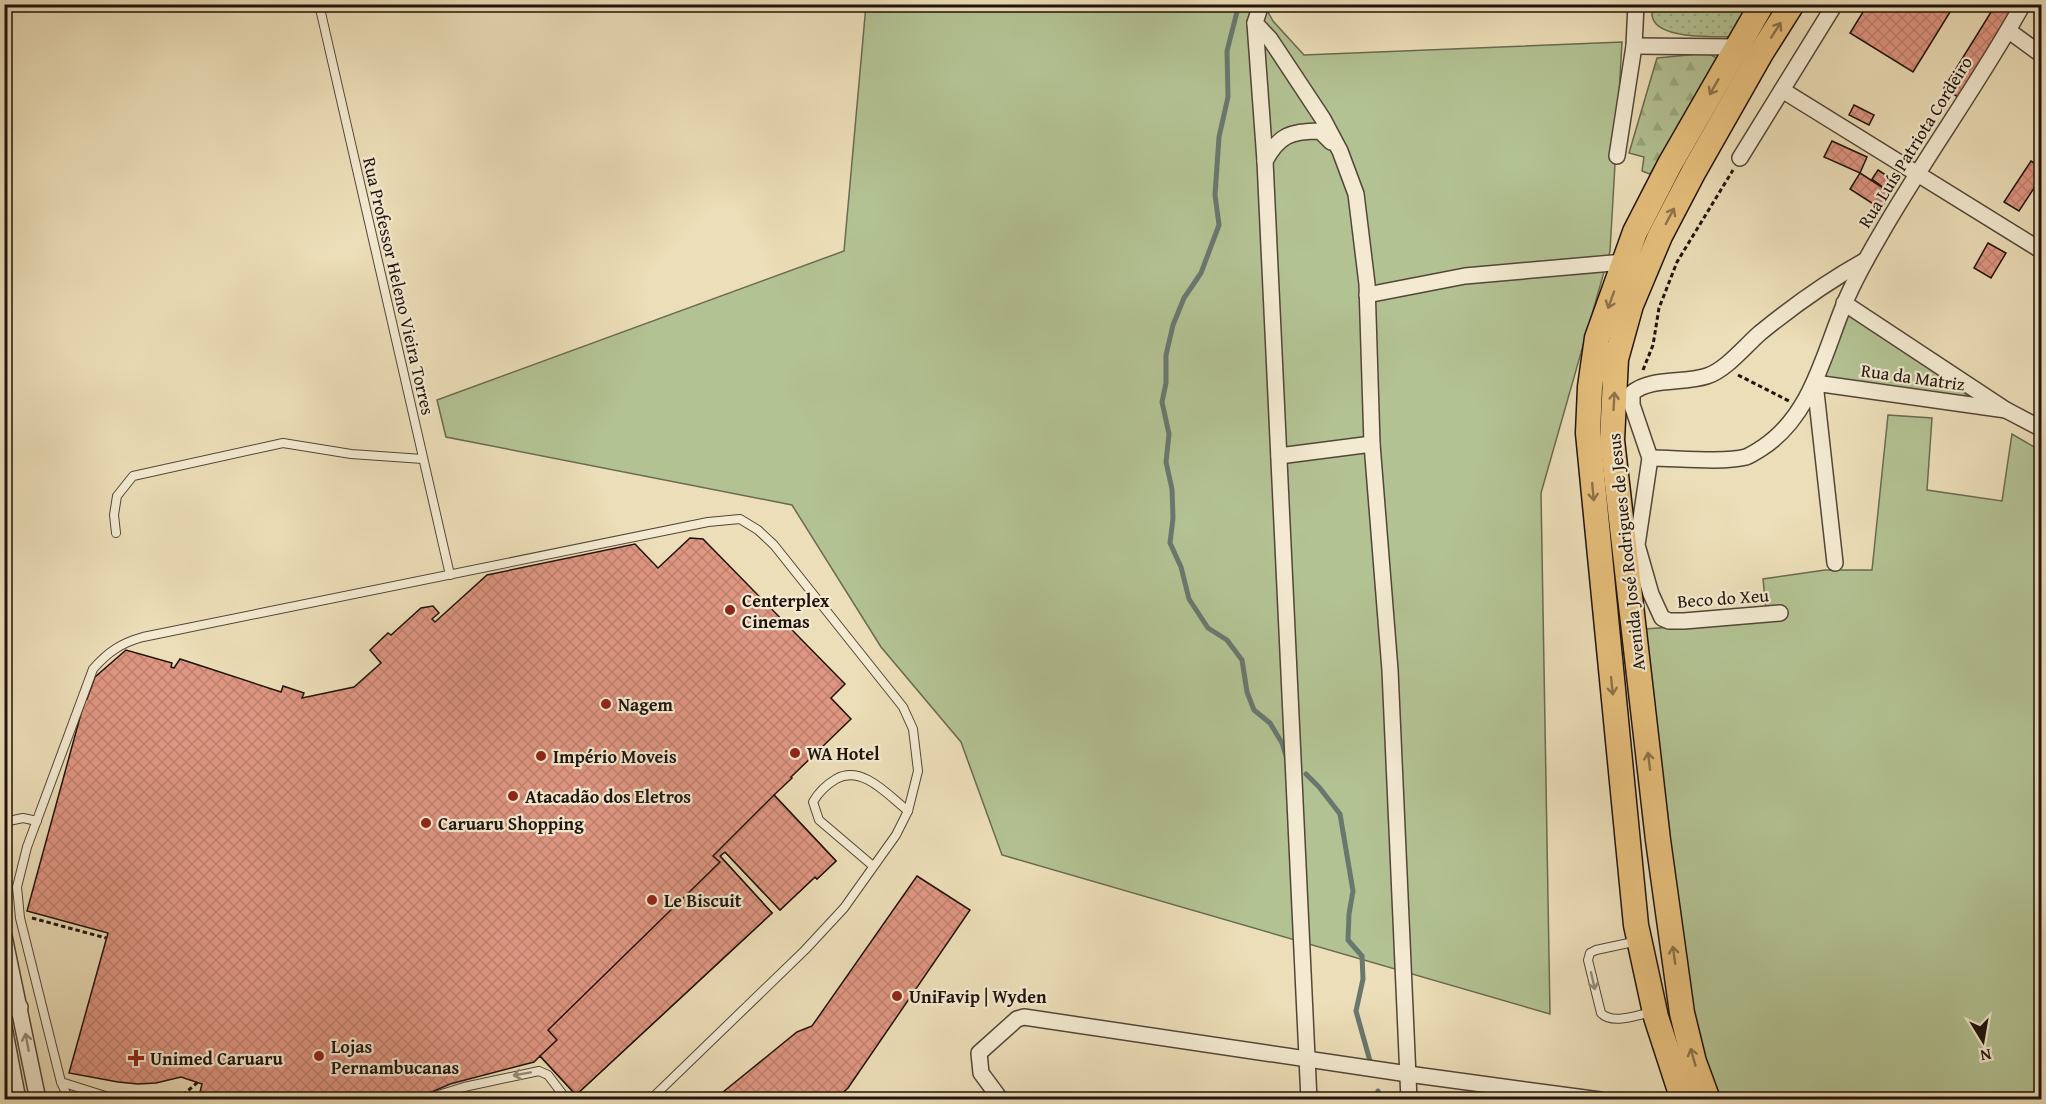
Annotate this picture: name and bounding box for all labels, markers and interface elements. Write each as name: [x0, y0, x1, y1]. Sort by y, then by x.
one-way arrow: [1769, 21, 1782, 38]
street label: Rua Luís Patriota Cordeiro: [1851, 51, 1979, 233]
one-way arrow: [1708, 78, 1720, 95]
street label: Rua Professor Heleno Vieira Torres: [356, 155, 442, 417]
one-way arrow: [1664, 208, 1676, 225]
one-way arrow: [1604, 290, 1615, 309]
street label: Rua da Matriz: [1859, 356, 1967, 398]
one-way arrow: [1608, 391, 1619, 411]
street label: Avenida José Rodrigues de Jesus: [1600, 432, 1652, 672]
one-way arrow: [1588, 481, 1599, 501]
street label: Beco do Xeu: [1676, 581, 1770, 615]
place label: Centerplex Cinemas: [742, 587, 830, 635]
marker: Centerplex Cinemas: [723, 603, 737, 617]
one-way arrow: [1607, 675, 1618, 695]
place label: Nagem: [618, 691, 674, 718]
marker: Nagem: [599, 697, 613, 711]
place label: WA Hotel: [807, 740, 880, 767]
place label: Império Moveis: [553, 743, 677, 770]
marker: WA Hotel: [788, 746, 802, 760]
marker: Império Moveis: [534, 749, 548, 763]
one-way arrow: [1643, 752, 1654, 772]
place label: Atacadão dos Eletros: [525, 783, 691, 810]
marker: Atacadão dos Eletros: [506, 789, 520, 803]
place label: Caruaru Shopping: [438, 810, 584, 837]
marker: Caruaru Shopping: [419, 816, 433, 830]
place label: Le Biscuit: [664, 887, 742, 914]
marker: Le Biscuit: [645, 893, 659, 907]
one-way arrow: [1668, 945, 1679, 965]
one-way arrow: [1588, 971, 1600, 990]
place label: UniFavip | Wyden: [909, 983, 1047, 1010]
marker: UniFavip | Wyden: [890, 989, 904, 1003]
north arrow: [1953, 1011, 2013, 1071]
one-way arrow: [21, 1033, 32, 1052]
place label: Lojas Pernambucanas: [331, 1033, 459, 1081]
text: N: [1978, 1043, 1993, 1069]
place label: Unimed Caruaru: [150, 1045, 283, 1072]
one-way arrow: [1687, 1048, 1699, 1067]
marker: Unimed Caruaru: [127, 1049, 145, 1067]
marker: Lojas Pernambucanas: [312, 1049, 326, 1063]
one-way arrow: [513, 1069, 532, 1080]

